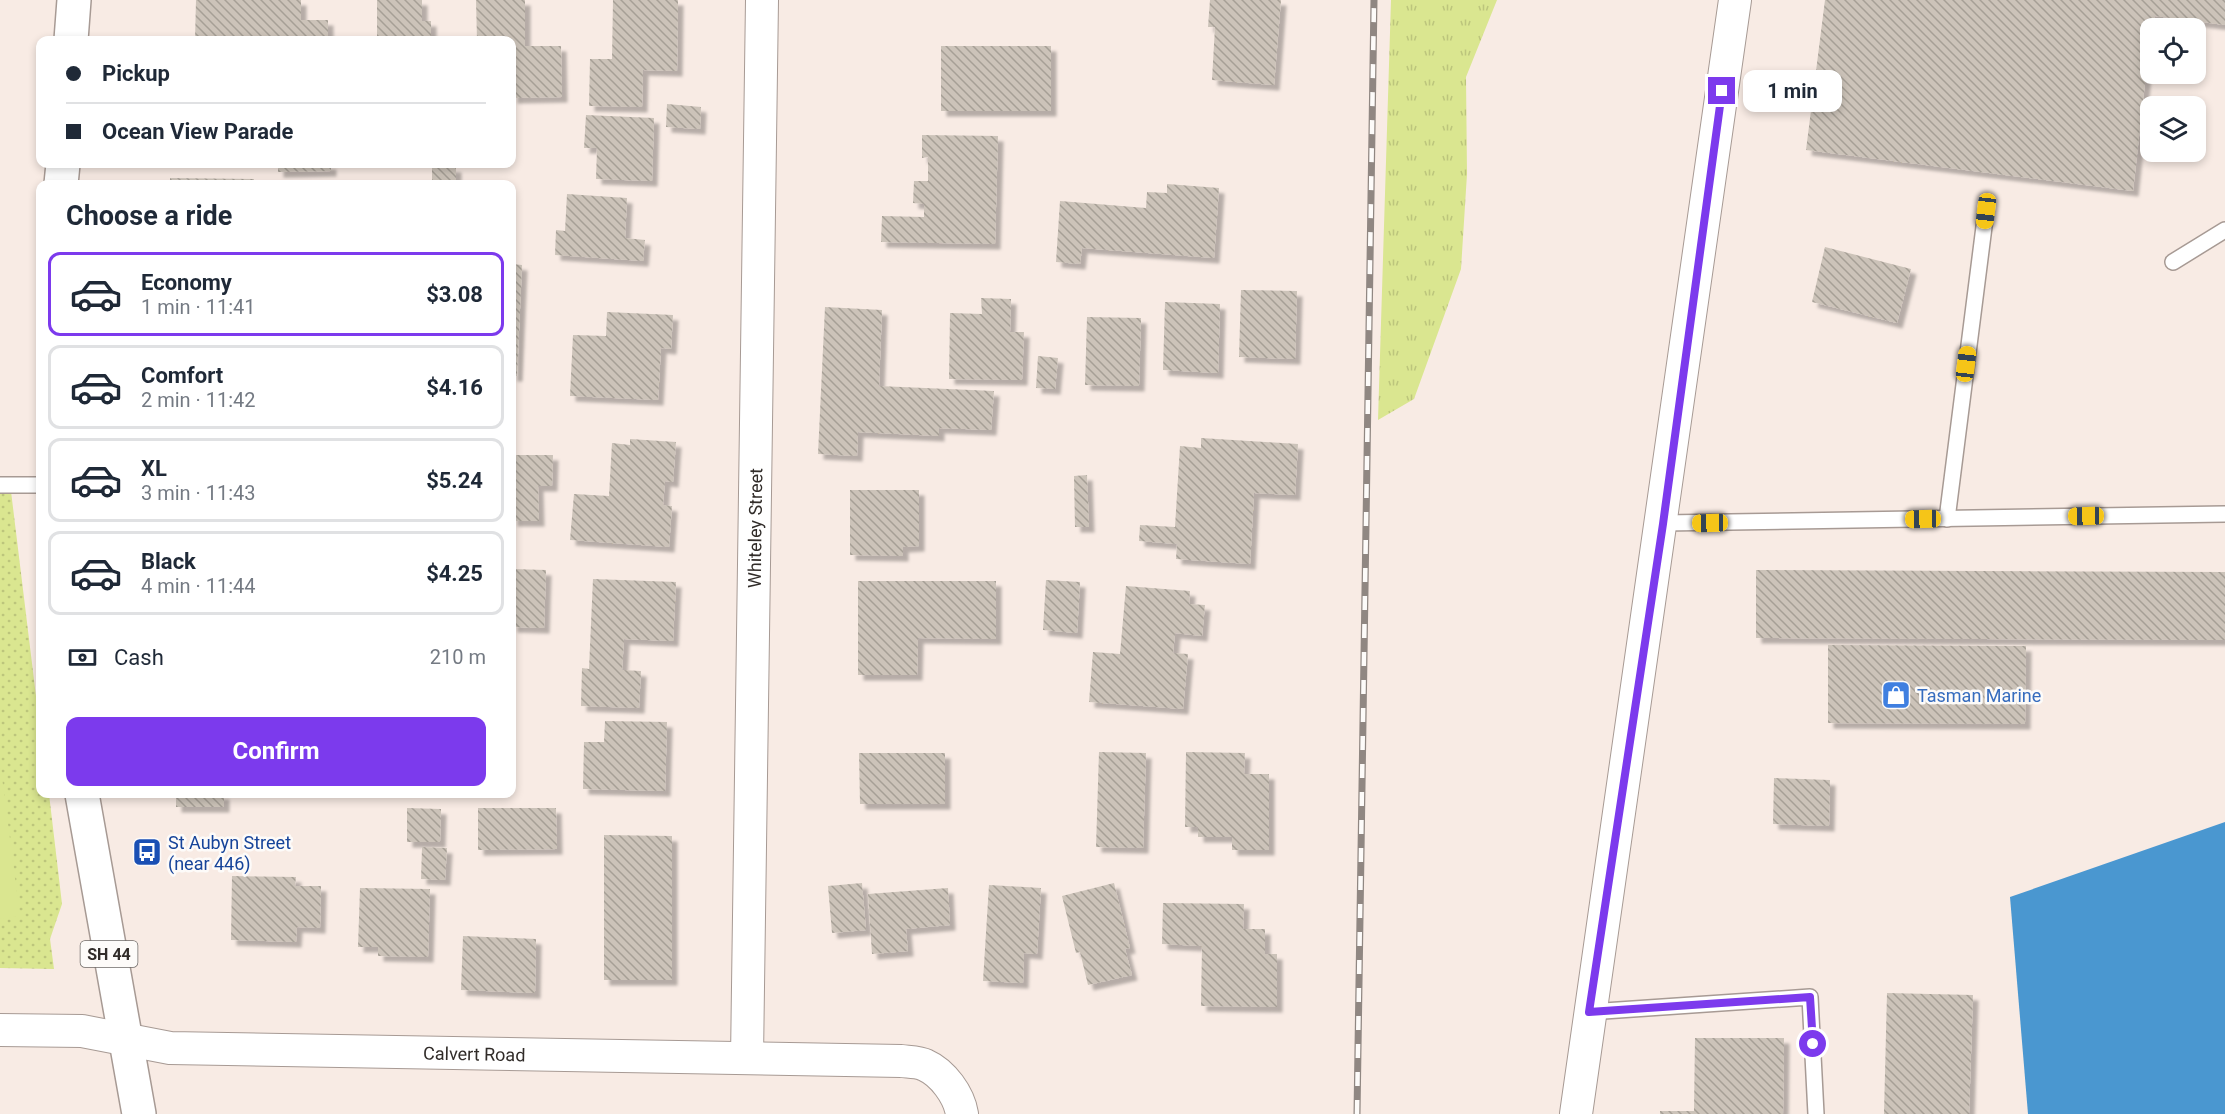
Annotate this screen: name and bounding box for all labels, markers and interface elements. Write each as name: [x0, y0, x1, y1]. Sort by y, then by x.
map controls: [2140, 18, 2206, 162]
button: locate: [2140, 18, 2206, 84]
text: Pickup: [102, 61, 170, 86]
callout: 1 min: [1743, 70, 1842, 112]
route end: [1708, 77, 1735, 104]
text: 1 min: [1767, 79, 1818, 103]
button: layers: [2140, 96, 2206, 162]
text: Ocean View Parade: [102, 119, 293, 144]
car: [1975, 192, 1997, 230]
text: Choose a ride: [66, 200, 232, 232]
icon: car: [69, 267, 123, 321]
text: Economy: [141, 270, 232, 295]
text: $3.08: [426, 282, 483, 307]
text: 1 min · 11:41: [141, 295, 256, 319]
car: [1955, 345, 1977, 383]
icon: car: [69, 360, 123, 414]
text: Comfort: [141, 363, 223, 388]
text: $4.16: [426, 375, 483, 400]
text: 2 min · 11:42: [141, 388, 256, 412]
icon: car: [69, 453, 123, 507]
text: XL: [141, 456, 167, 481]
text: $5.24: [426, 468, 483, 493]
street label: Whiteley Street: [743, 468, 766, 588]
text: 3 min · 11:43: [141, 481, 256, 505]
car: [2068, 507, 2104, 525]
car: [1905, 510, 1941, 528]
car: [1692, 514, 1728, 532]
icon: car: [69, 546, 123, 600]
text: Black: [141, 549, 196, 574]
text: $4.25: [426, 561, 483, 586]
text: 4 min · 11:44: [141, 574, 256, 598]
icon: cash: [66, 641, 99, 674]
text: Cash: [114, 645, 164, 670]
text: 210 m: [430, 645, 486, 669]
shop icon: Tasman Marine: [1880, 679, 1912, 711]
place label: Tasman Marine: [1917, 685, 2041, 706]
button: Confirm: [66, 717, 486, 786]
place label: St Aubyn Street (near 446): [168, 832, 291, 875]
bus stop icon: St Aubyn Street (near 446): [131, 836, 163, 868]
road number: SH 44: [80, 941, 138, 967]
route start: [1799, 1030, 1826, 1057]
street label: Calvert Road: [423, 1042, 526, 1065]

